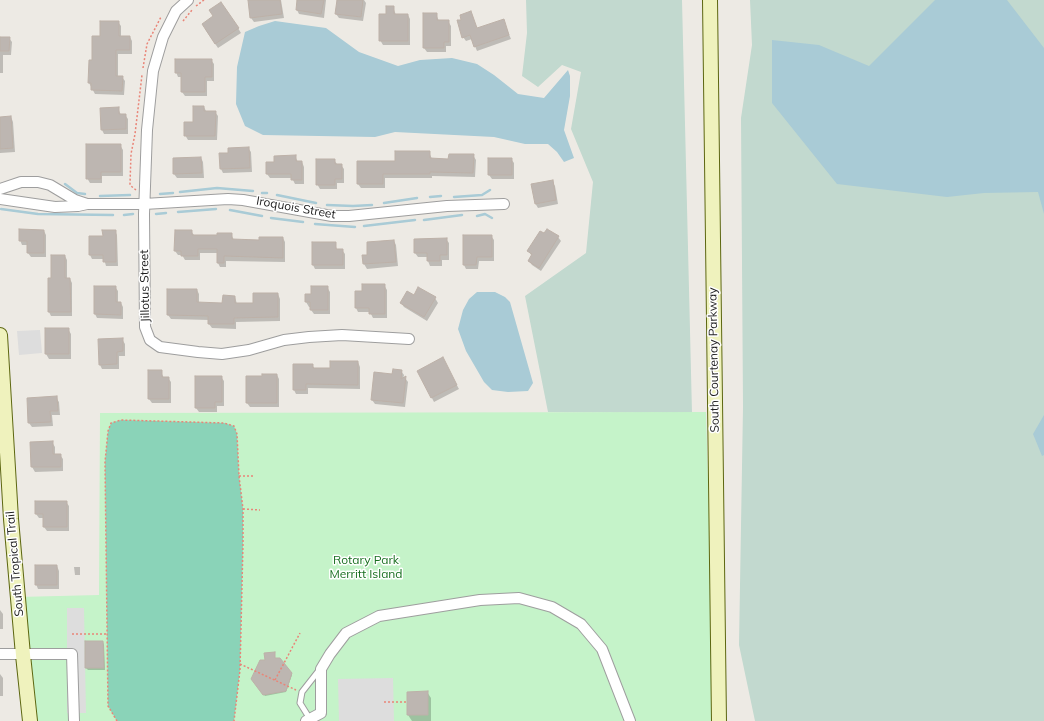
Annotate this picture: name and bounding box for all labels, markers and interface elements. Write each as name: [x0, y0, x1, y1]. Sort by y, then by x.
street label: Iroquois Street: [255, 194, 337, 222]
street label: Jillotus Street: [137, 250, 153, 322]
street label: South Courtenay Parkway: [706, 287, 722, 433]
street label: South Tropical Trail: [3, 511, 27, 617]
park label: Rotary Park Merritt Island: [329, 553, 403, 581]

